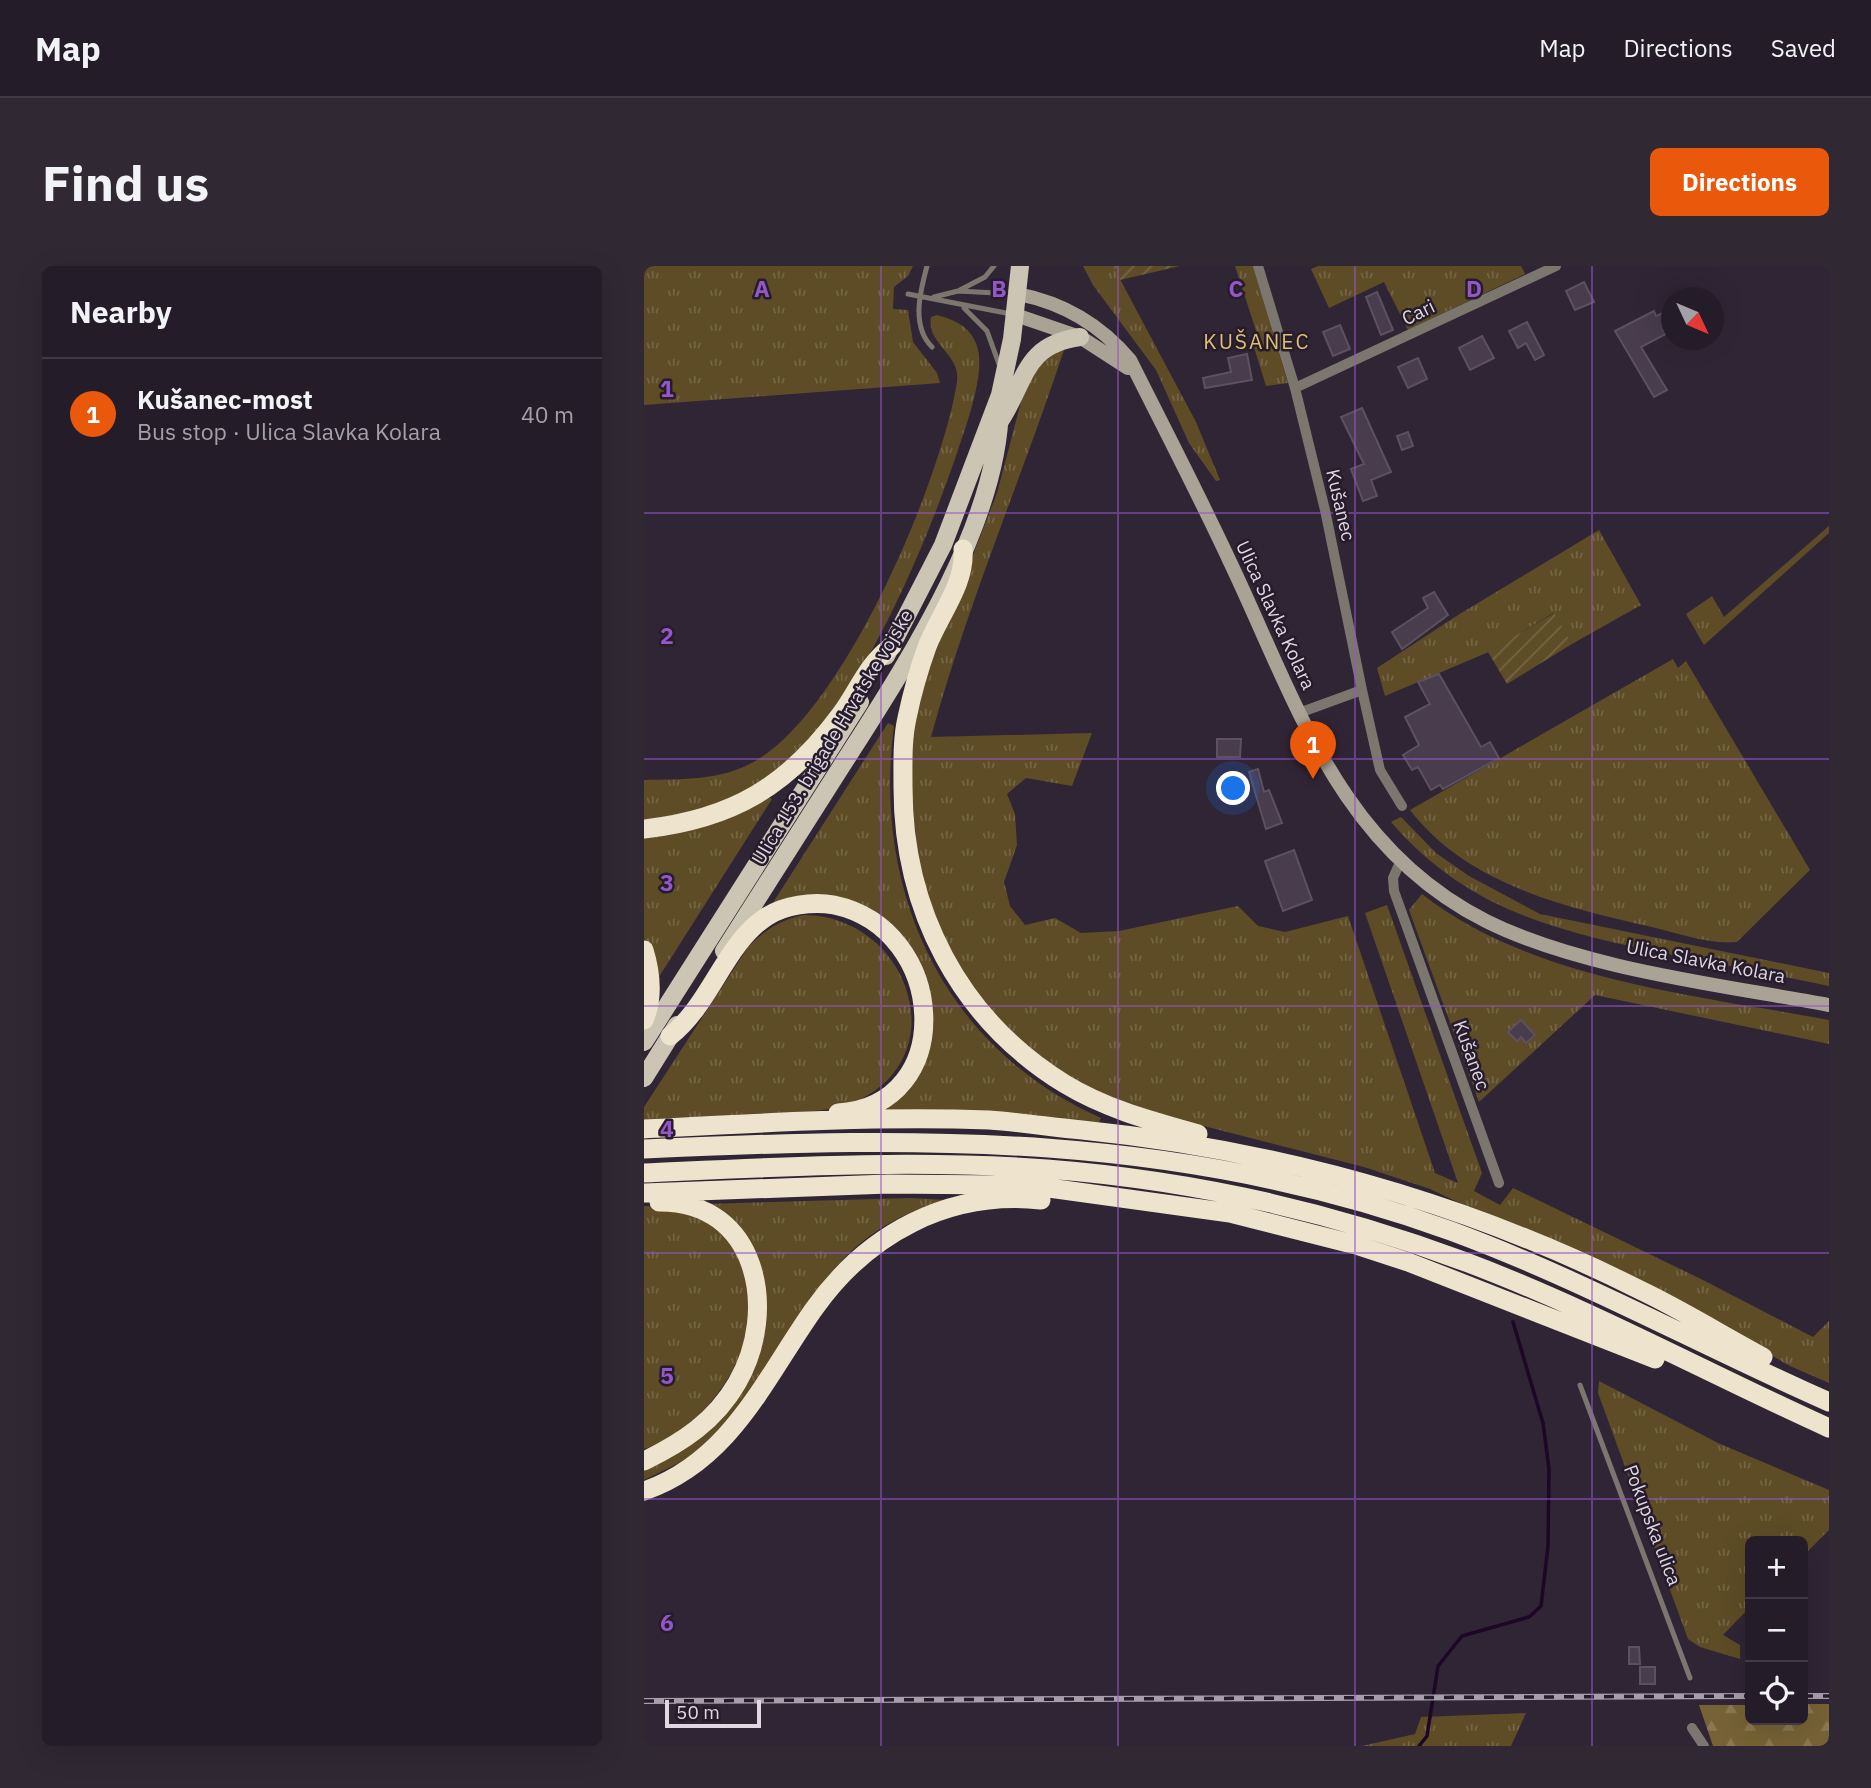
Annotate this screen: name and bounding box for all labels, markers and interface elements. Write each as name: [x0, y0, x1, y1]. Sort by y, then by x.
text: Map: [35, 27, 101, 70]
text: Map: [1539, 32, 1585, 64]
text: Directions: [1623, 32, 1733, 64]
text: Saved: [1771, 32, 1836, 64]
button: Directions: [1650, 148, 1829, 216]
text: Find us: [42, 151, 209, 214]
text: A: [754, 273, 770, 303]
text: B: [991, 273, 1007, 303]
text: C: [1229, 273, 1244, 303]
text: D: [1466, 273, 1482, 303]
north arrow: [1661, 287, 1724, 350]
text: Nearby: [70, 292, 172, 331]
street label: Cari: [1398, 294, 1438, 330]
district label: KUŠANEC: [1203, 327, 1311, 355]
text: 1: [660, 373, 674, 403]
text: Kušanec-most: [137, 382, 313, 416]
text: 1: [86, 399, 100, 429]
text: 40 m: [521, 399, 574, 429]
text: Bus stop · Ulica Slavka Kolara: [137, 416, 441, 446]
street label: Kušanec: [1321, 467, 1361, 544]
street label: Ulica Slavka Kolara: [1231, 537, 1321, 693]
street label: Ulica 153. brigade Hrvatske vojske: [746, 605, 918, 869]
text: 2: [660, 620, 674, 650]
pin: 1: [1290, 721, 1336, 779]
your location: [1216, 771, 1250, 805]
text: 3: [660, 867, 674, 897]
street label: Ulica Slavka Kolara: [1624, 934, 1788, 988]
street label: Kušanec: [1448, 1017, 1496, 1094]
text: 4: [660, 1113, 674, 1143]
text: 5: [660, 1360, 674, 1390]
street label: Pokupska ulica: [1619, 1461, 1687, 1589]
map controls: [1745, 1536, 1808, 1725]
button: +: [1745, 1536, 1808, 1599]
button: −: [1745, 1599, 1808, 1662]
text: 6: [660, 1607, 674, 1637]
button: locate: [1745, 1662, 1808, 1725]
scale bar: [665, 1697, 761, 1729]
text: 50 m: [676, 1700, 720, 1724]

